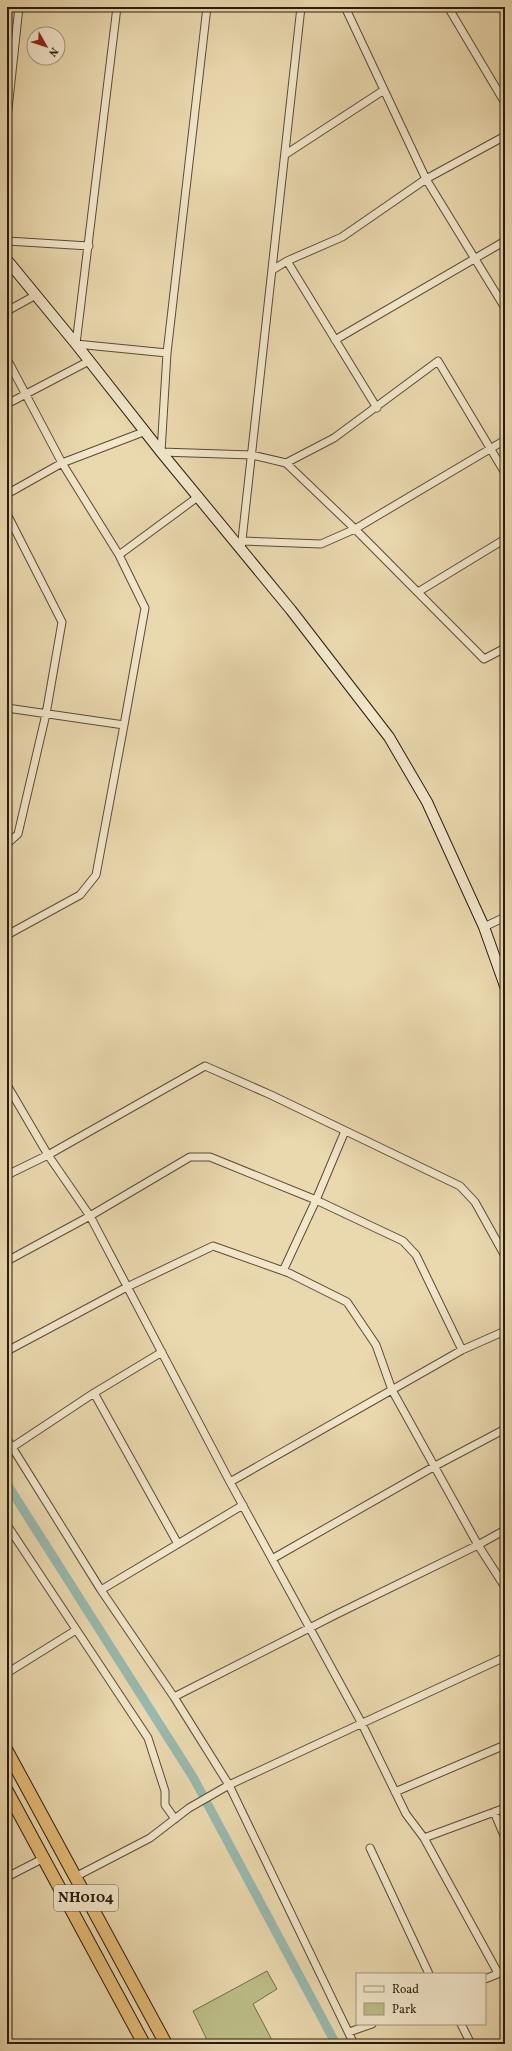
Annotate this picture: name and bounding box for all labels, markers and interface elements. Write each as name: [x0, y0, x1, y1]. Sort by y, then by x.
north arrow: [26, 26, 66, 66]
text: N: [44, 44, 61, 59]
road number: NH0104: [54, 1885, 118, 1911]
legend: [356, 1973, 486, 2025]
text: Road: [392, 1982, 419, 1998]
text: Park: [392, 2002, 417, 2018]

